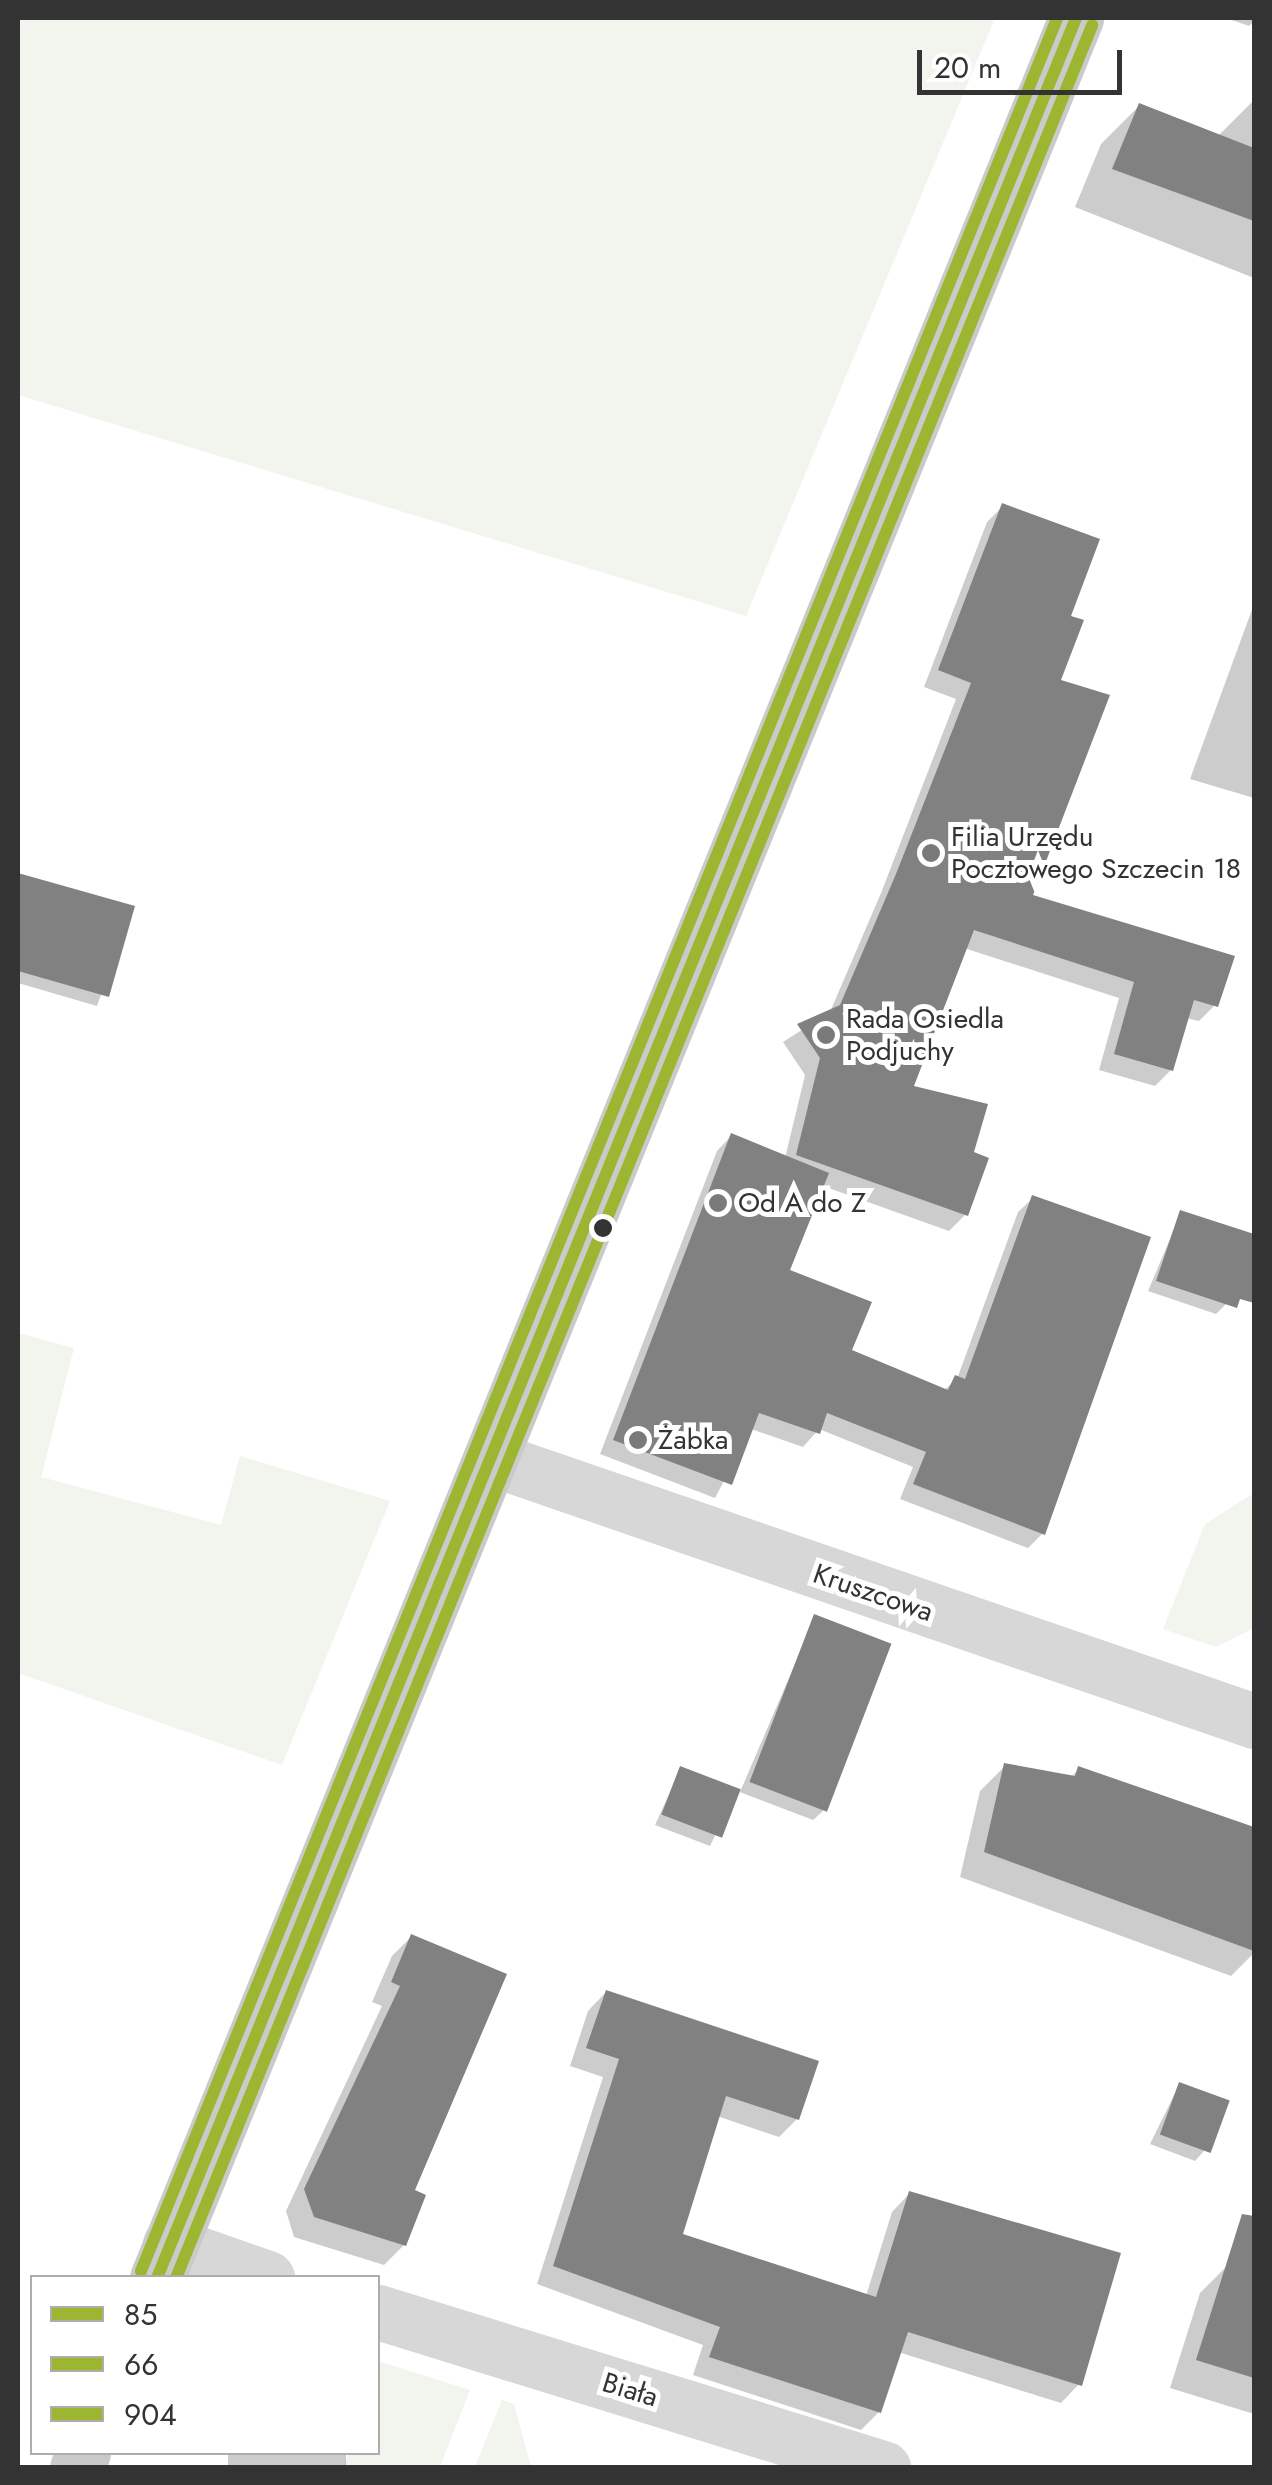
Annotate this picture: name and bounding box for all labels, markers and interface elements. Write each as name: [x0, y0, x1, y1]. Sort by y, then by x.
scale bar: [922, 30, 1127, 92]
text: 20 m: [934, 46, 1001, 89]
place label: Filia Urzędu Pocztowego Szczecin 18: [951, 820, 1241, 886]
marker: Filia Urzędu Pocztowego Szczecin 18: [920, 842, 942, 864]
place label: Rada Osiedla Podjuchy: [846, 1002, 1004, 1068]
marker: Rada Osiedla Podjuchy: [815, 1024, 837, 1046]
place label: Od A do Z: [738, 1186, 866, 1220]
marker: Od A do Z: [707, 1192, 729, 1214]
unlabelled marker: [593, 1218, 613, 1238]
place label: Żabka: [658, 1423, 728, 1457]
marker: Żabka: [627, 1429, 649, 1451]
street label: Kruszcowa: [809, 1557, 937, 1629]
legend: [30, 2275, 380, 2455]
text: 85: [124, 2293, 157, 2336]
text: 66: [124, 2343, 159, 2386]
street label: Biała: [598, 2366, 662, 2414]
text: 904: [124, 2393, 177, 2436]

